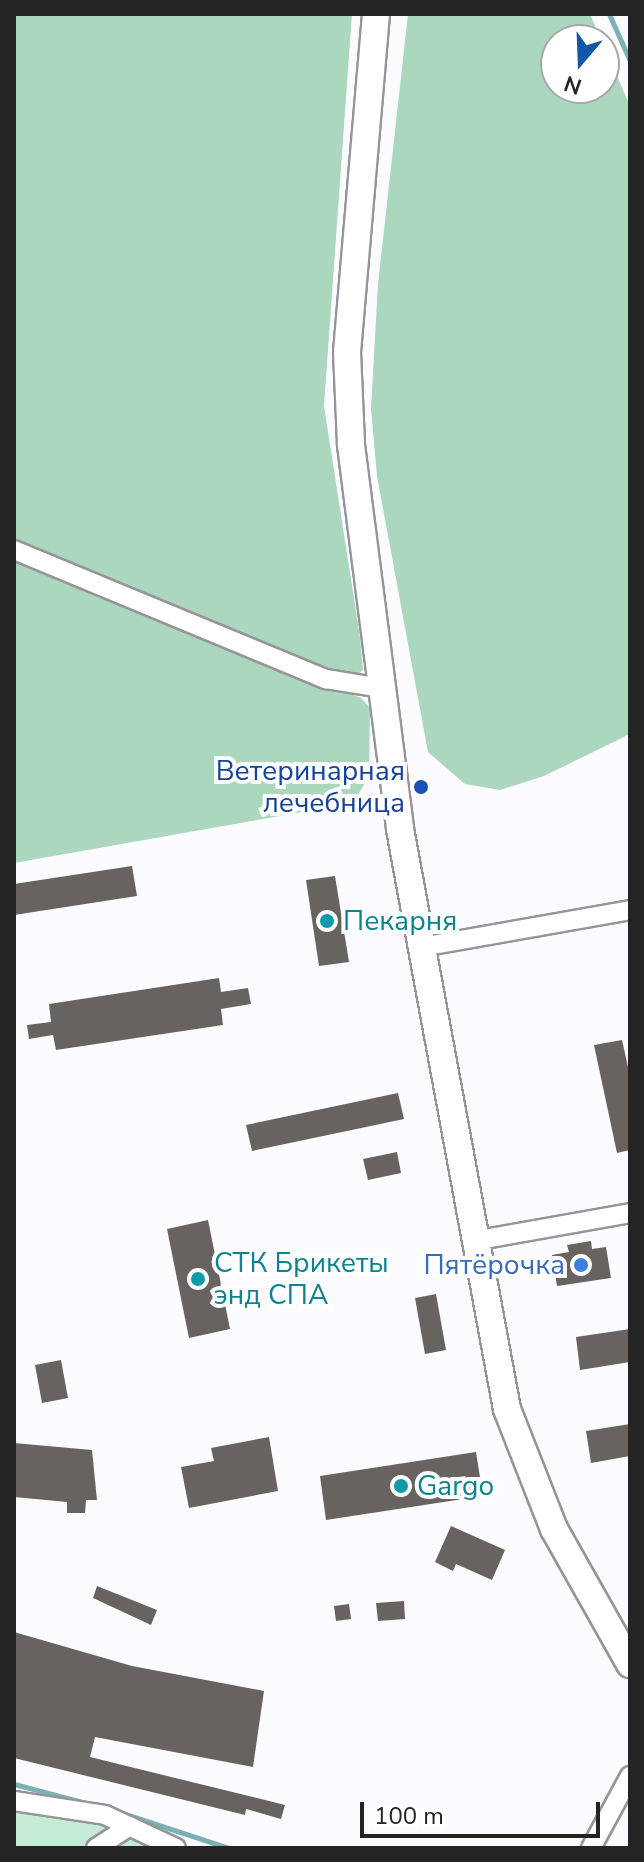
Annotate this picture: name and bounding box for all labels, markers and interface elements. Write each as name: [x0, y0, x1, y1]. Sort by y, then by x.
north arrow: [540, 24, 620, 104]
text: N: [560, 68, 586, 102]
place label: Ветеринарная лечебница: [216, 754, 405, 820]
marker: Ветеринарная лечебница: [412, 778, 430, 796]
place label: Пекарня: [343, 904, 457, 938]
marker: Пекарня: [318, 912, 336, 930]
place label: СТК Брикеты энд СПА: [214, 1246, 389, 1312]
place label: Пятёрочка: [423, 1248, 565, 1282]
marker: Пятёрочка: [572, 1256, 590, 1274]
marker: СТК Брикеты энд СПА: [189, 1270, 207, 1288]
place label: Gargo: [417, 1469, 494, 1503]
marker: Gargo: [392, 1477, 410, 1495]
scale bar: [364, 1786, 604, 1836]
text: 100 m: [374, 1800, 444, 1832]

